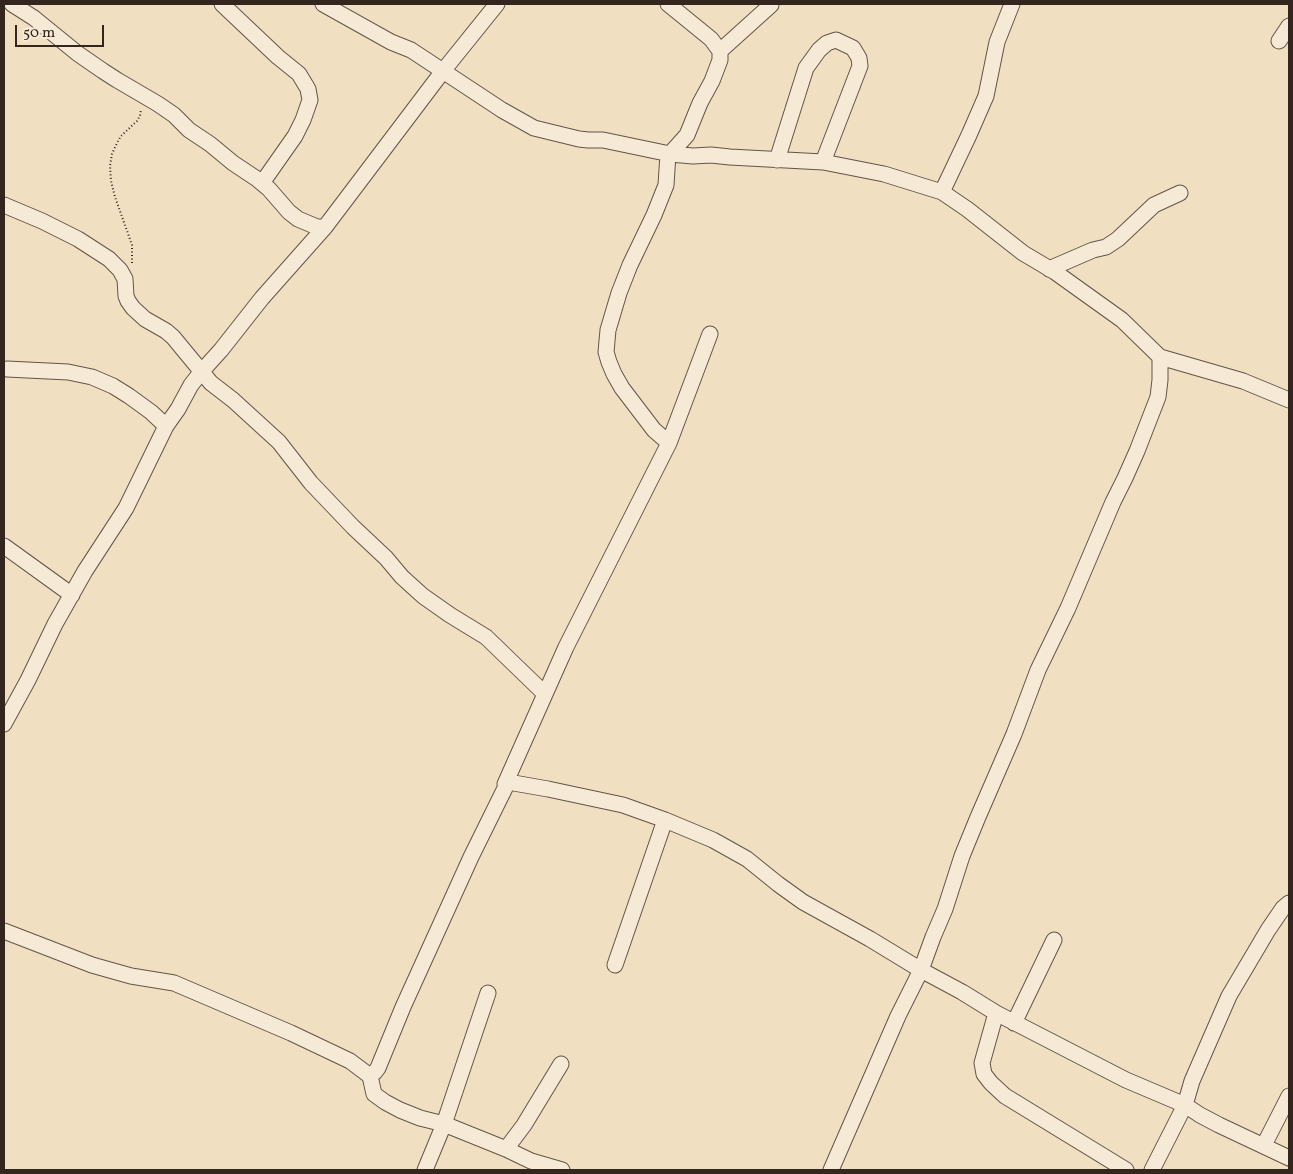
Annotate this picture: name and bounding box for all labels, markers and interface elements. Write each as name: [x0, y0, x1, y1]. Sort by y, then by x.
scale bar: [18, 15, 106, 47]
text: 50 m: [23, 23, 55, 44]

